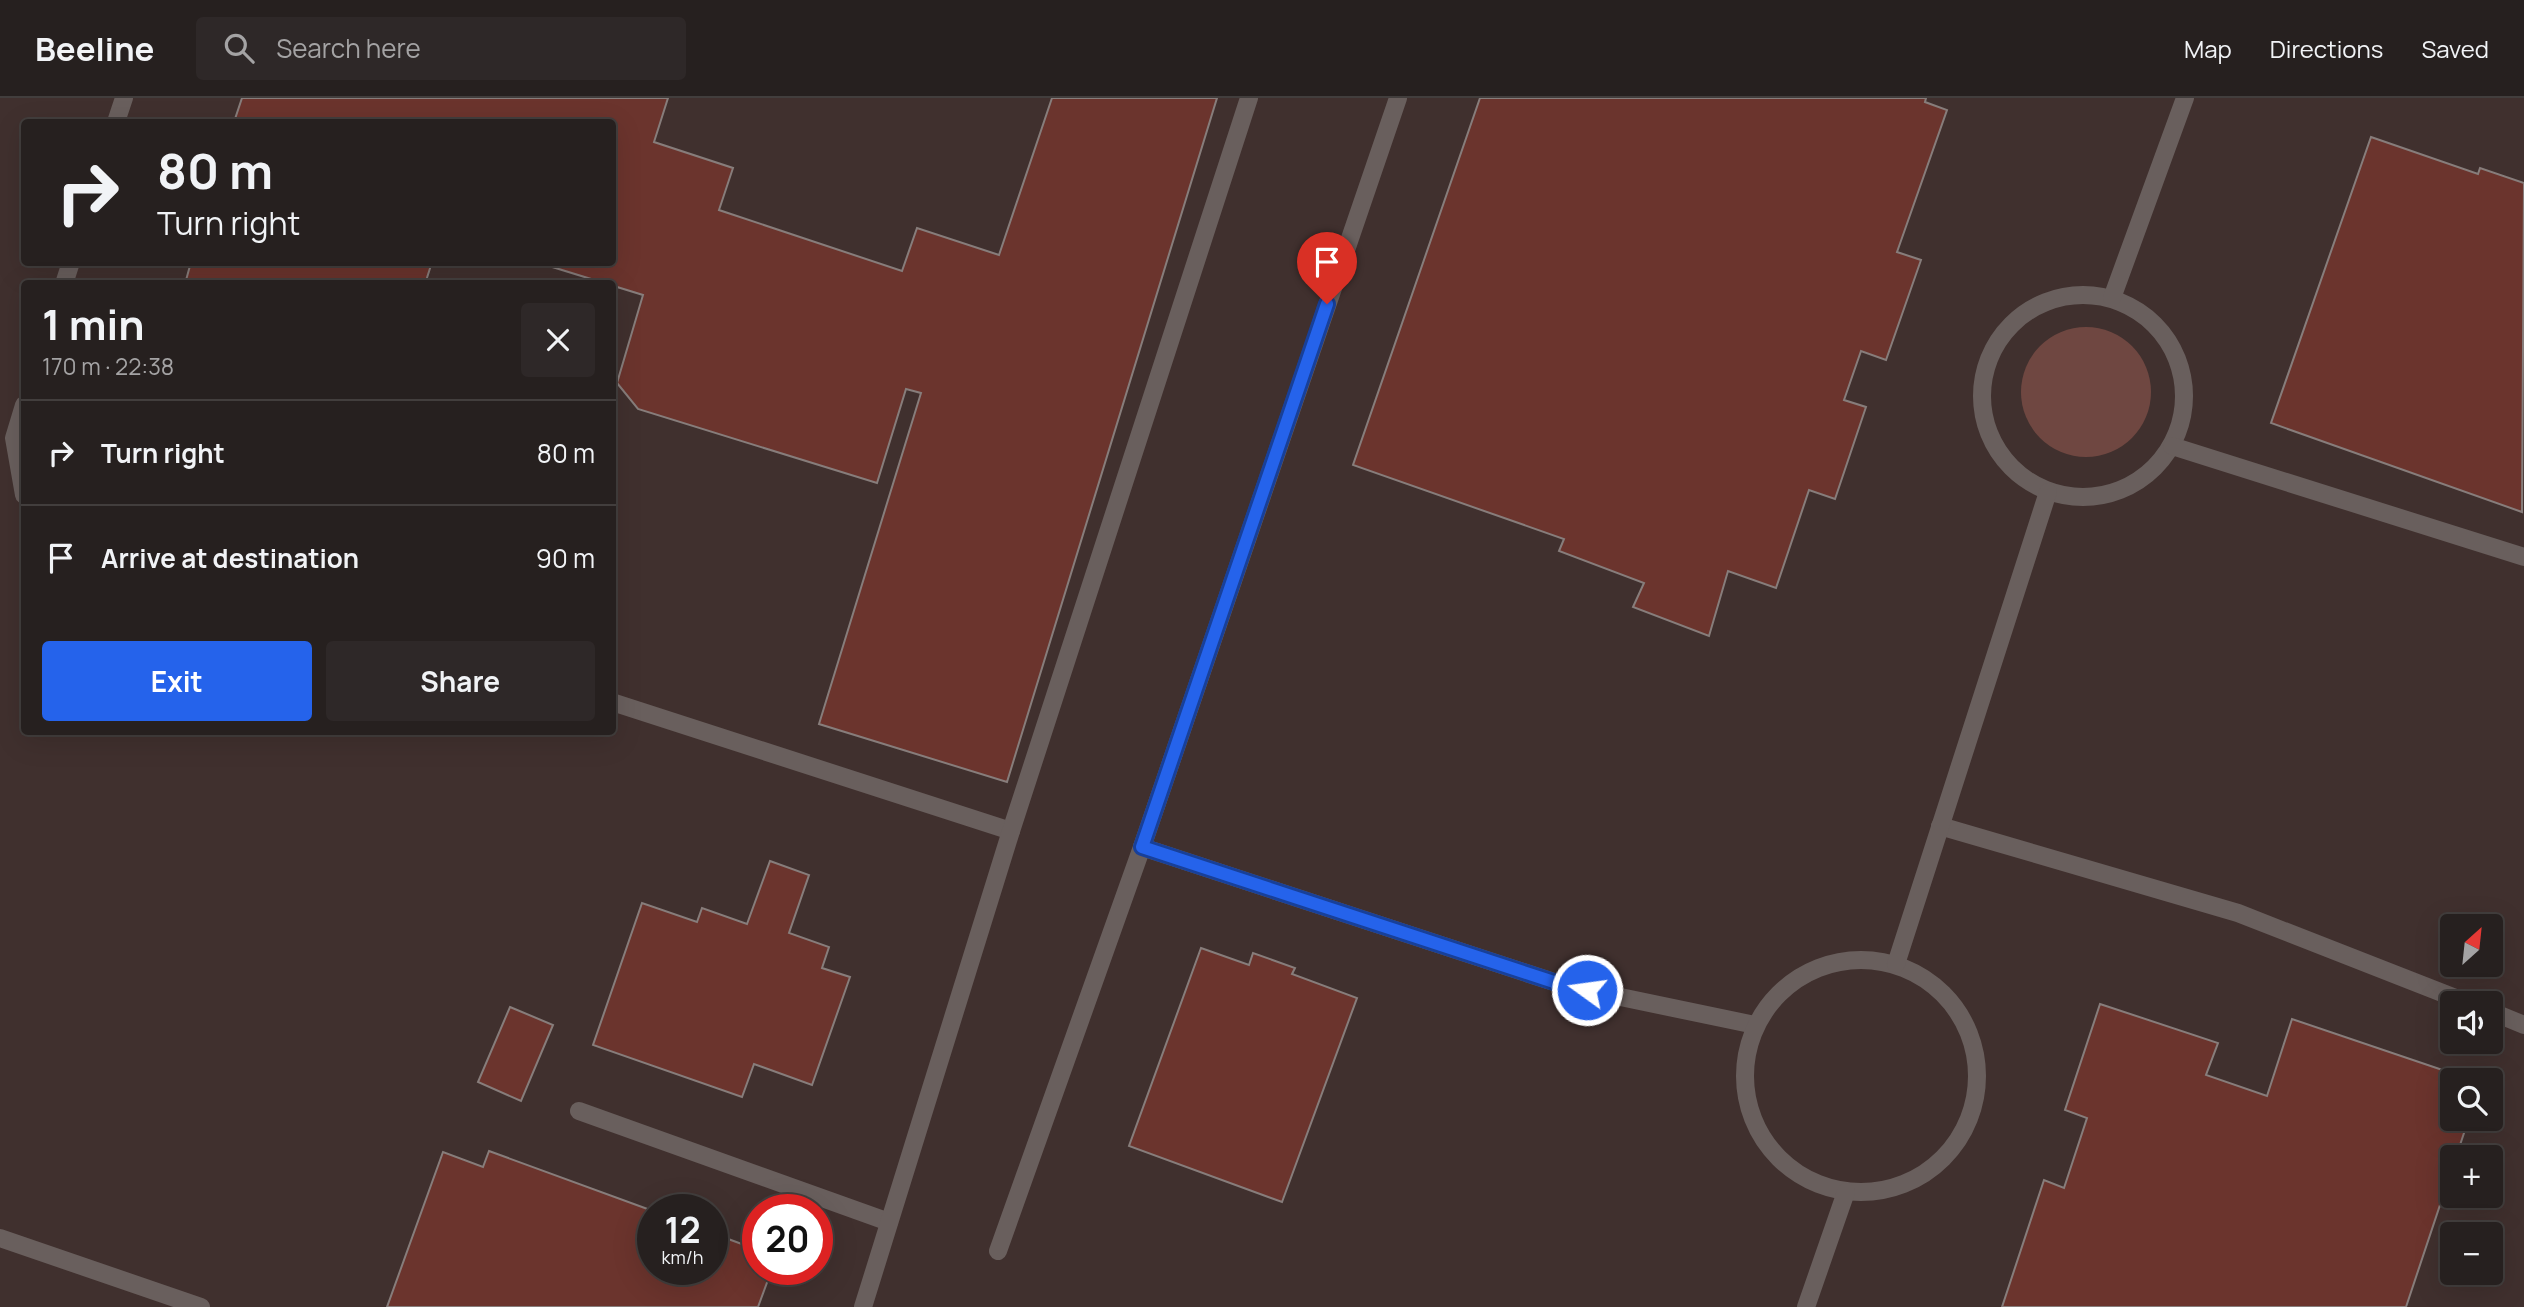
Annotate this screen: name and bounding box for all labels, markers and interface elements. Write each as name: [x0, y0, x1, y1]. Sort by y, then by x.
search box: [196, 17, 686, 80]
text: Beeline: [35, 26, 154, 71]
icon: search: [220, 29, 258, 67]
text: Search here: [276, 30, 421, 66]
text: Map: [2184, 32, 2232, 65]
text: Directions: [2270, 32, 2383, 65]
text: Saved: [2421, 32, 2489, 65]
text: 80 m: [157, 137, 273, 204]
icon: right: [42, 147, 133, 238]
text: Turn right: [157, 201, 300, 245]
pin: [1297, 232, 1357, 304]
icon: arrive: [1308, 243, 1346, 281]
text: 1 min: [42, 295, 145, 353]
button: close: [521, 303, 595, 377]
text: 170 m · 22:38: [42, 350, 174, 382]
icon: right: [42, 434, 80, 472]
text: Turn right: [101, 435, 225, 471]
text: 80 m: [537, 435, 595, 471]
icon: arrive: [42, 539, 80, 577]
text: Arrive at destination: [101, 540, 359, 576]
text: 90 m: [536, 540, 595, 576]
button: Exit: [42, 641, 312, 721]
button: Share: [326, 641, 595, 721]
north arrow: [2440, 914, 2502, 976]
map controls: [2440, 914, 2503, 1285]
position arrow: [1550, 953, 1624, 1027]
button: sound: [2440, 991, 2503, 1054]
button: search: [2440, 1068, 2503, 1131]
button: +: [2440, 1145, 2503, 1208]
speed limit sign: 20: [742, 1194, 833, 1285]
text: 12: [664, 1206, 701, 1254]
button: −: [2440, 1222, 2503, 1285]
text: km/h: [662, 1245, 703, 1269]

